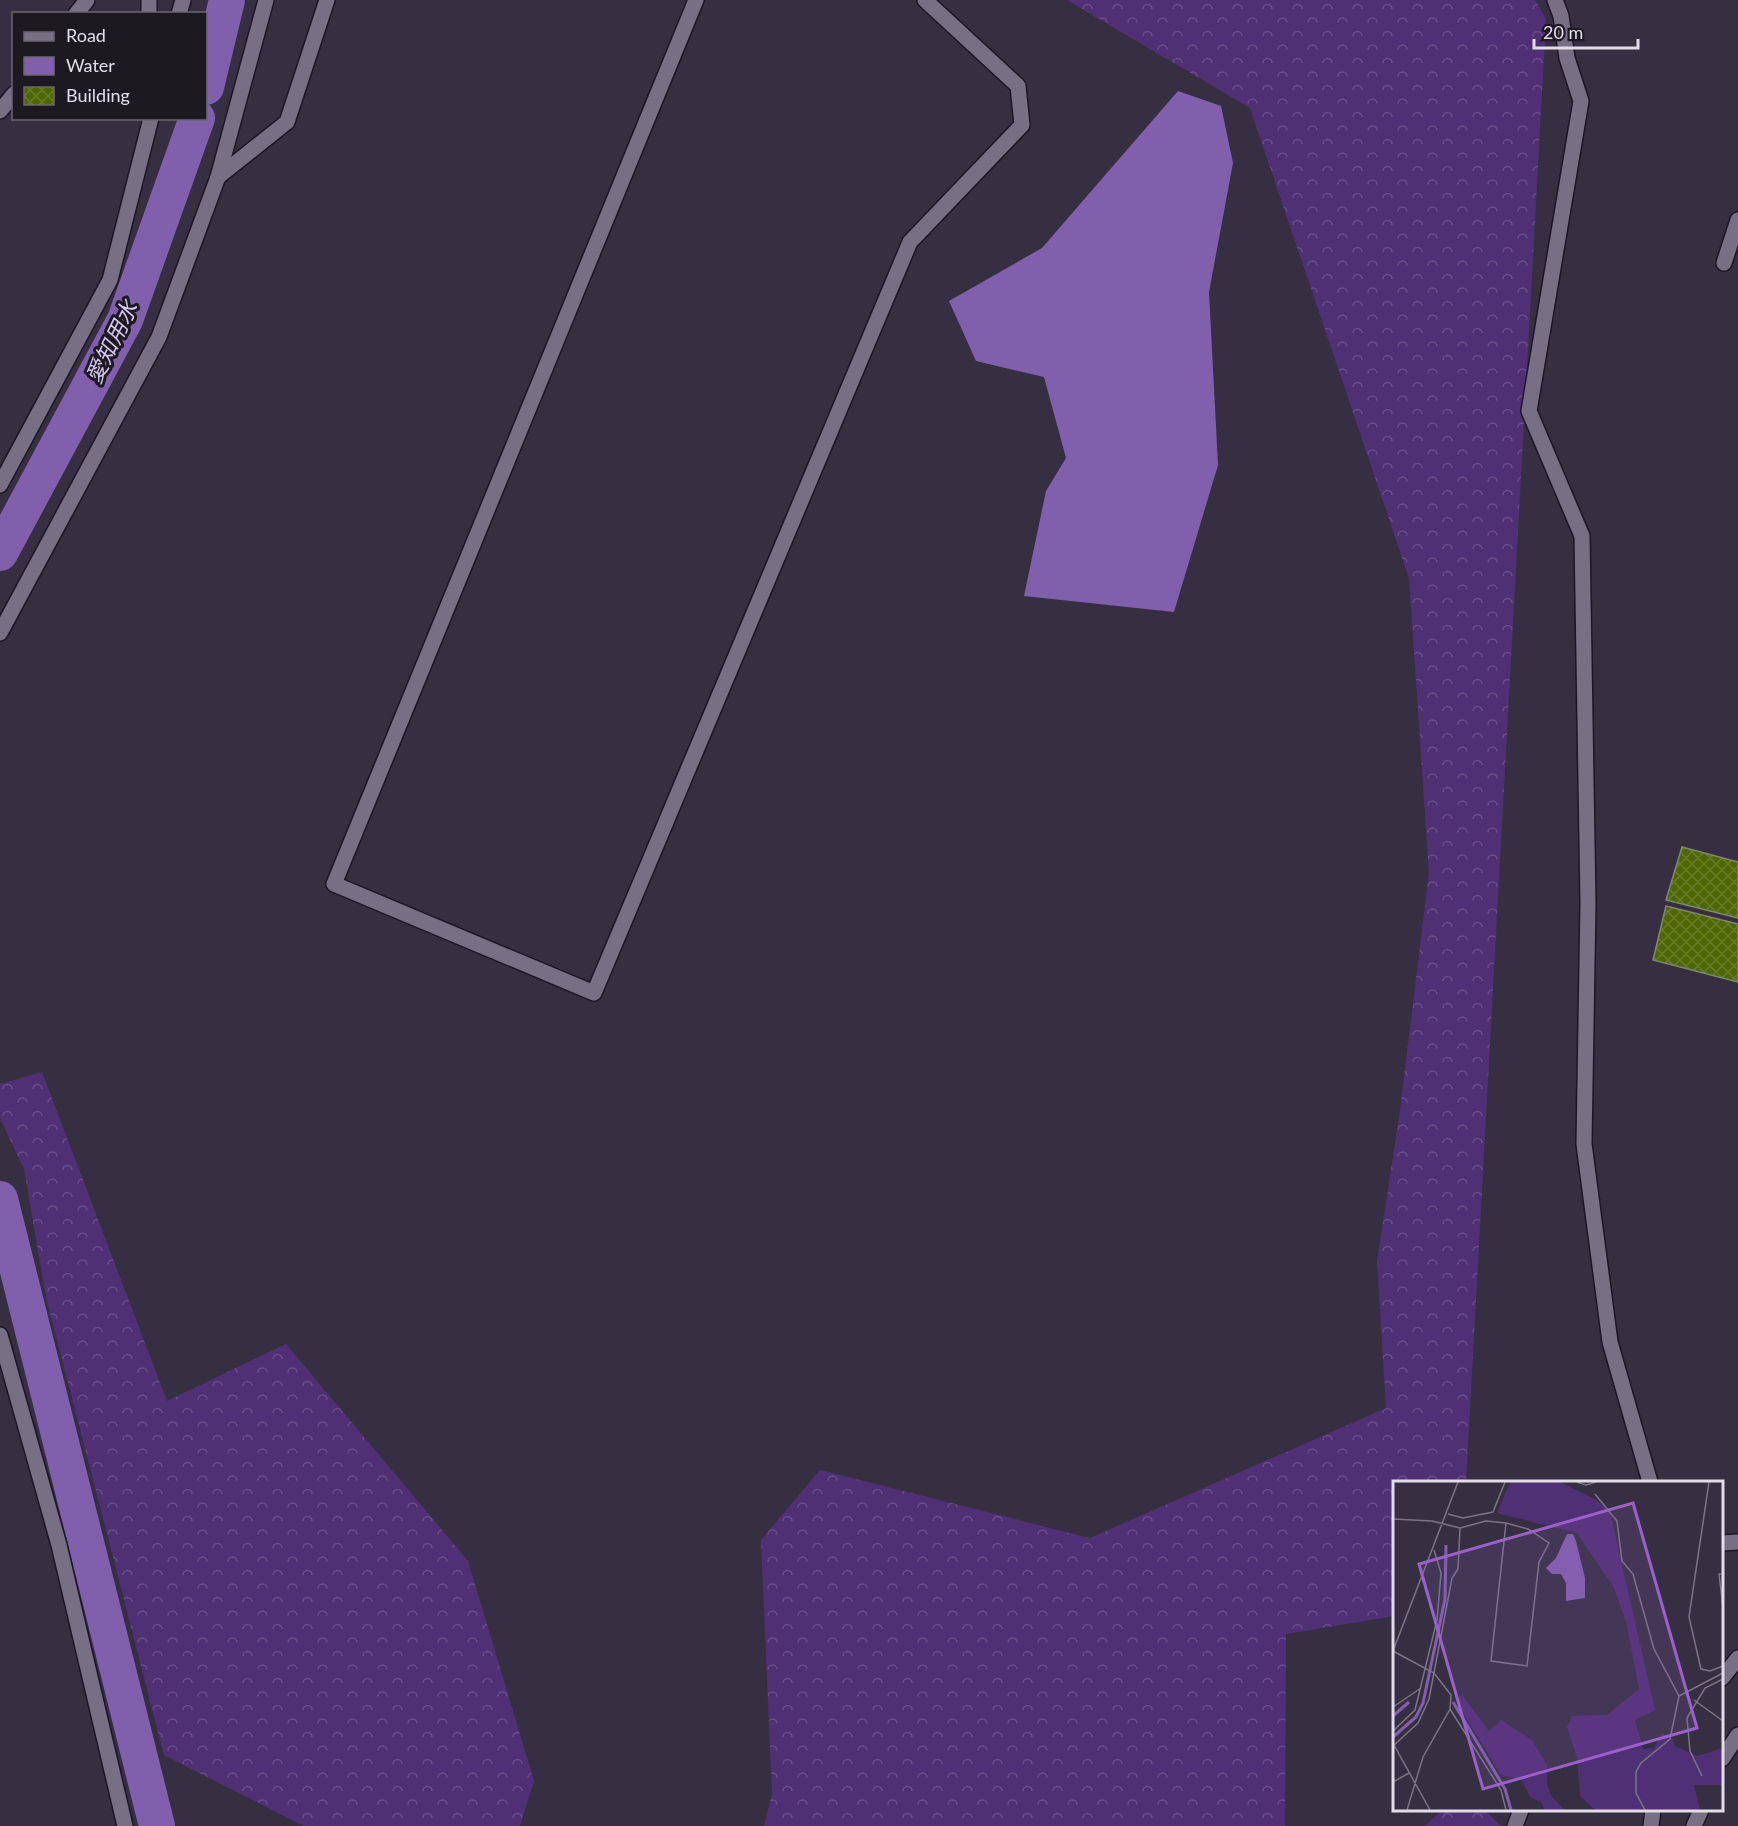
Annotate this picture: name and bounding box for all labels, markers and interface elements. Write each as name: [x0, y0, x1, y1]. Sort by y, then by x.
legend: [12, 12, 207, 120]
scale bar: [1534, 12, 1638, 50]
text: 20 m: [1543, 21, 1583, 43]
text: Road: [66, 24, 106, 46]
text: Water: [66, 54, 115, 76]
text: Building: [66, 84, 130, 106]
water label: 愛知用水: [80, 295, 143, 387]
inset map: [1393, 1481, 1723, 1811]

